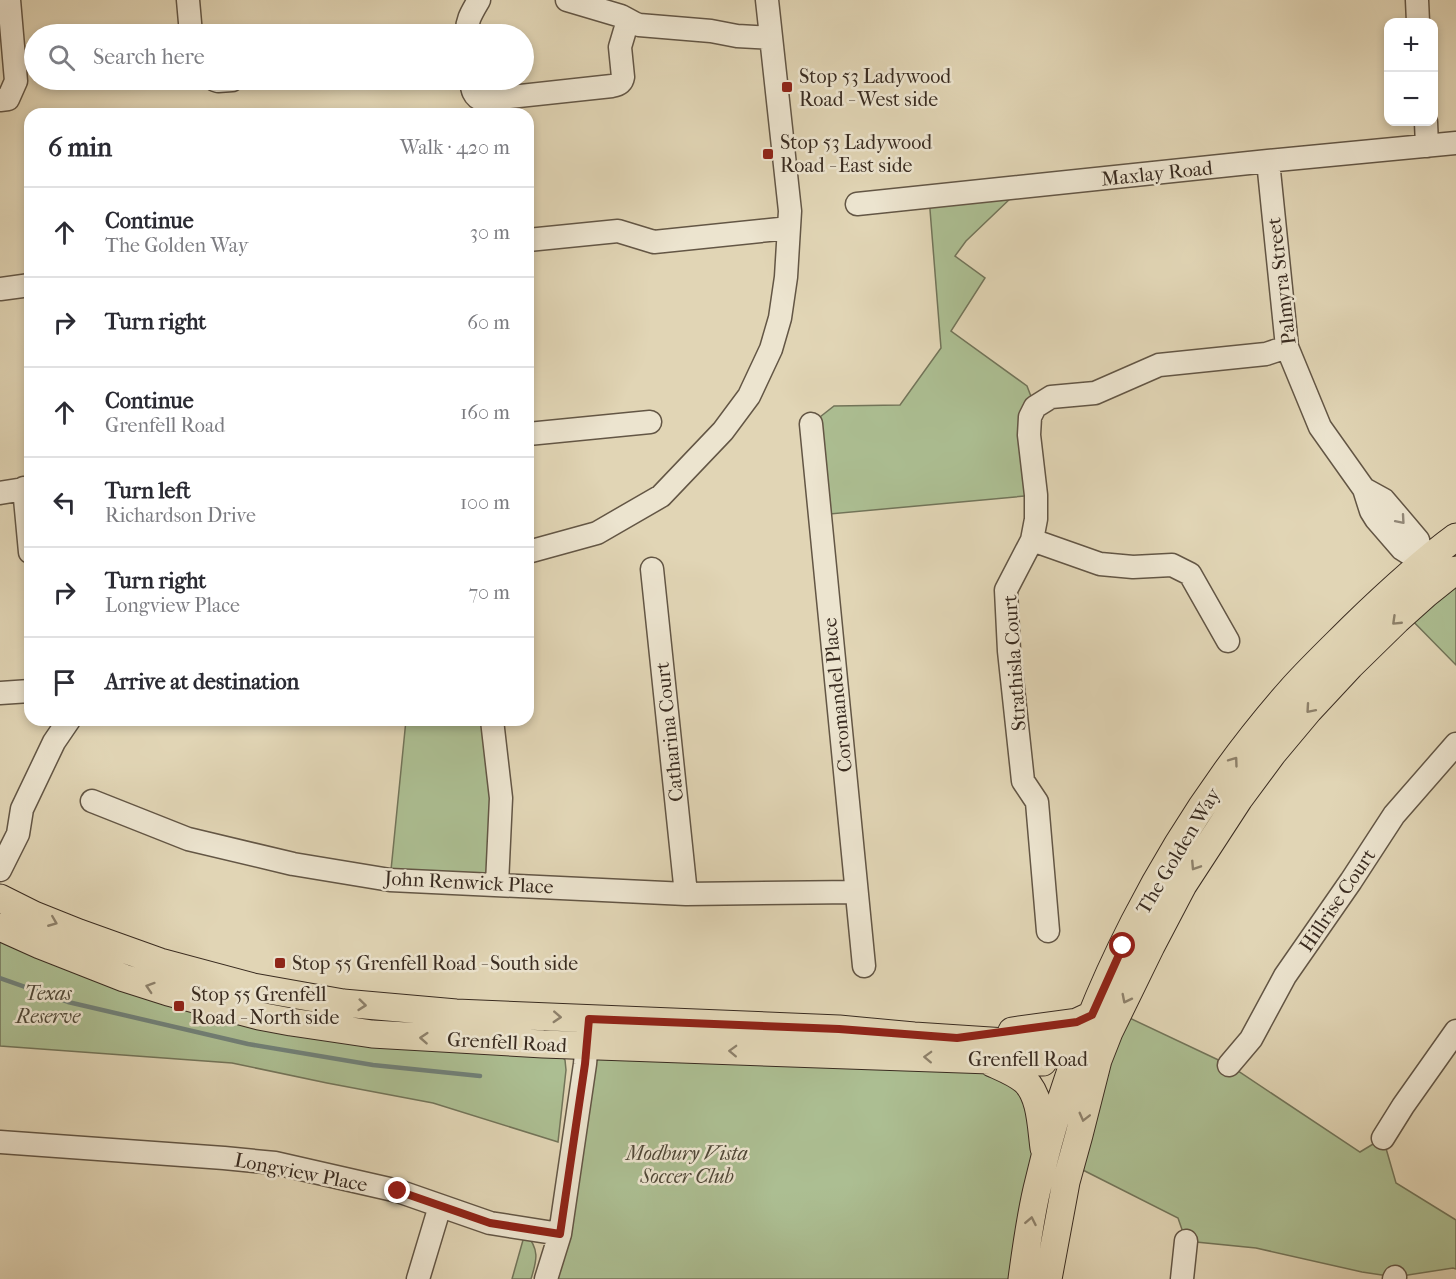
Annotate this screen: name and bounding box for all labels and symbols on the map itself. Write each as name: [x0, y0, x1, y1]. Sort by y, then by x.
place label: Stop 53 Ladywood Road - West side: [799, 65, 952, 111]
marker: Stop 53 Ladywood Road - West side: [780, 80, 794, 94]
place label: Stop 53 Ladywood Road - East side: [780, 131, 933, 177]
marker: Stop 53 Ladywood Road - East side: [761, 147, 775, 161]
street label: Maxlay Road: [1100, 156, 1215, 191]
street label: Palmyra Street: [1262, 216, 1301, 346]
one-way arrow: [1394, 513, 1405, 524]
street label: Strathisla Court: [998, 594, 1031, 732]
one-way arrow: [1393, 614, 1403, 625]
street label: Coromandel Place: [818, 616, 857, 773]
street label: Catharina Court: [651, 661, 688, 803]
one-way arrow: [1306, 702, 1317, 713]
one-way arrow: [1227, 757, 1238, 768]
street label: The Golden Way: [1132, 783, 1226, 919]
street label: Hillrise Court: [1295, 844, 1380, 956]
one-way arrow: [1191, 860, 1203, 870]
street label: John Renwick Place: [382, 866, 554, 898]
one-way arrow: [47, 915, 58, 927]
route start: [1109, 932, 1135, 958]
place label: Stop 55 Grenfell Road - South side: [292, 952, 578, 975]
marker: Stop 55 Grenfell Road - South side: [273, 956, 287, 970]
one-way arrow: [145, 981, 156, 994]
park label: Texas Reserve: [14, 982, 81, 1028]
place label: Stop 55 Grenfell Road - North side: [191, 983, 339, 1029]
one-way arrow: [1122, 993, 1133, 1003]
one-way arrow: [357, 998, 367, 1011]
marker: Stop 55 Grenfell Road - North side: [172, 999, 186, 1013]
one-way arrow: [552, 1011, 561, 1024]
street label: Grenfell Road: [446, 1028, 569, 1057]
one-way arrow: [419, 1031, 428, 1044]
one-way arrow: [728, 1044, 737, 1057]
street label: Grenfell Road: [968, 1048, 1089, 1071]
one-way arrow: [923, 1051, 932, 1064]
one-way arrow: [1078, 1112, 1091, 1122]
park label: Modbury Vista Soccer Club: [624, 1142, 748, 1188]
street label: Longview Place: [232, 1148, 369, 1197]
route end: [384, 1177, 410, 1203]
one-way arrow: [1024, 1217, 1037, 1227]

